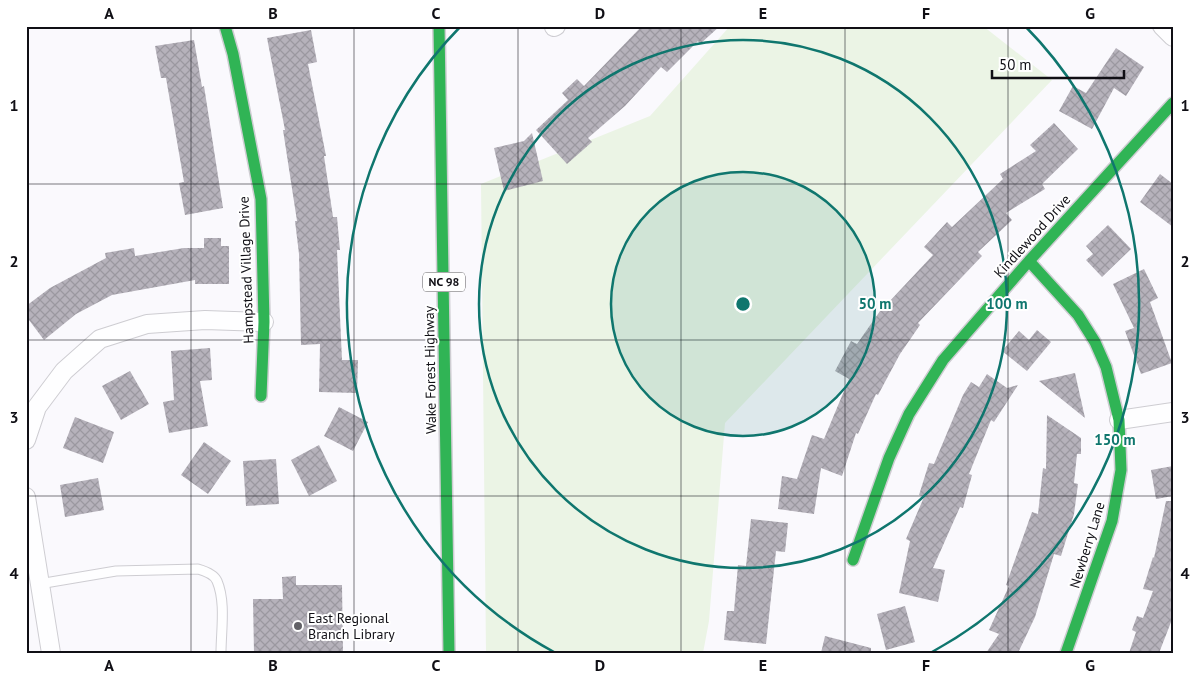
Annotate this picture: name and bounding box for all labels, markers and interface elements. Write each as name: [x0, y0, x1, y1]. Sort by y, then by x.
text: A: [104, 3, 114, 23]
text: B: [268, 3, 278, 23]
text: C: [432, 3, 441, 23]
text: D: [595, 3, 605, 23]
text: E: [759, 3, 767, 23]
text: F: [922, 3, 930, 23]
text: G: [1085, 3, 1095, 23]
scale bar: [992, 48, 1124, 80]
text: 50 m: [999, 55, 1032, 74]
text: 1: [9, 95, 19, 115]
text: 1: [1180, 95, 1190, 115]
street label: Kindlewood Drive: [990, 190, 1074, 282]
street label: Hampstead Village Drive: [234, 196, 258, 344]
text: 2: [9, 251, 19, 271]
text: 2: [1180, 251, 1190, 271]
road number: NC 98: [423, 272, 465, 292]
text: 50 m: [859, 294, 891, 313]
text: 100 m: [986, 294, 1028, 313]
centre of rings: [734, 295, 752, 313]
street label: Wake Forest Highway: [420, 305, 440, 434]
text: 3: [9, 407, 19, 427]
text: 3: [1180, 407, 1190, 427]
text: 150 m: [1094, 430, 1136, 449]
street label: Newberry Lane: [1065, 500, 1109, 590]
text: 4: [9, 563, 19, 583]
text: 4: [1180, 563, 1190, 583]
place label: East Regional Branch Library: [308, 609, 395, 643]
marker: East Regional Branch Library: [292, 620, 304, 632]
text: A: [104, 655, 114, 675]
text: B: [268, 655, 278, 675]
text: C: [432, 655, 441, 675]
text: D: [595, 655, 605, 675]
text: E: [759, 655, 767, 675]
text: F: [922, 655, 930, 675]
text: G: [1085, 655, 1095, 675]

